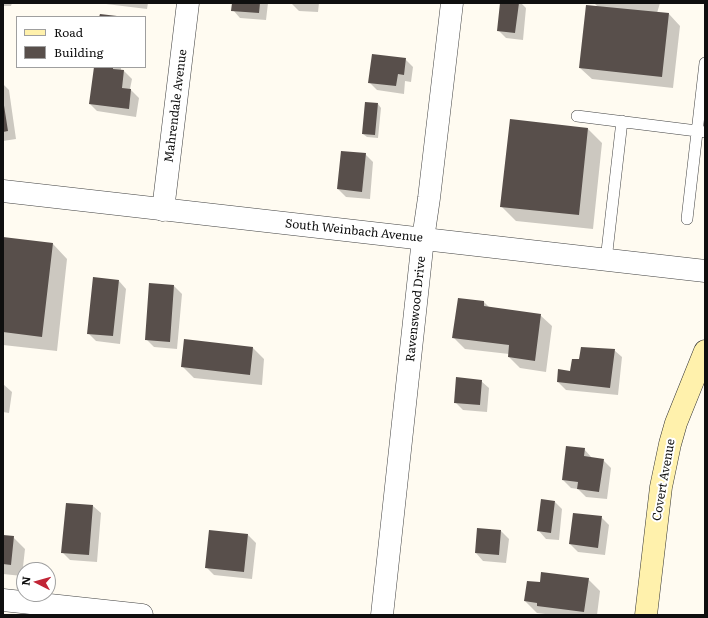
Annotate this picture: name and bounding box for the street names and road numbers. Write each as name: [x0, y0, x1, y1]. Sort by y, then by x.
street label: Mahrendale Avenue: [162, 48, 190, 164]
street label: South Weinbach Avenue: [284, 217, 424, 245]
street label: Ravenswood Drive: [403, 255, 429, 363]
street label: Covert Avenue: [650, 438, 678, 522]

